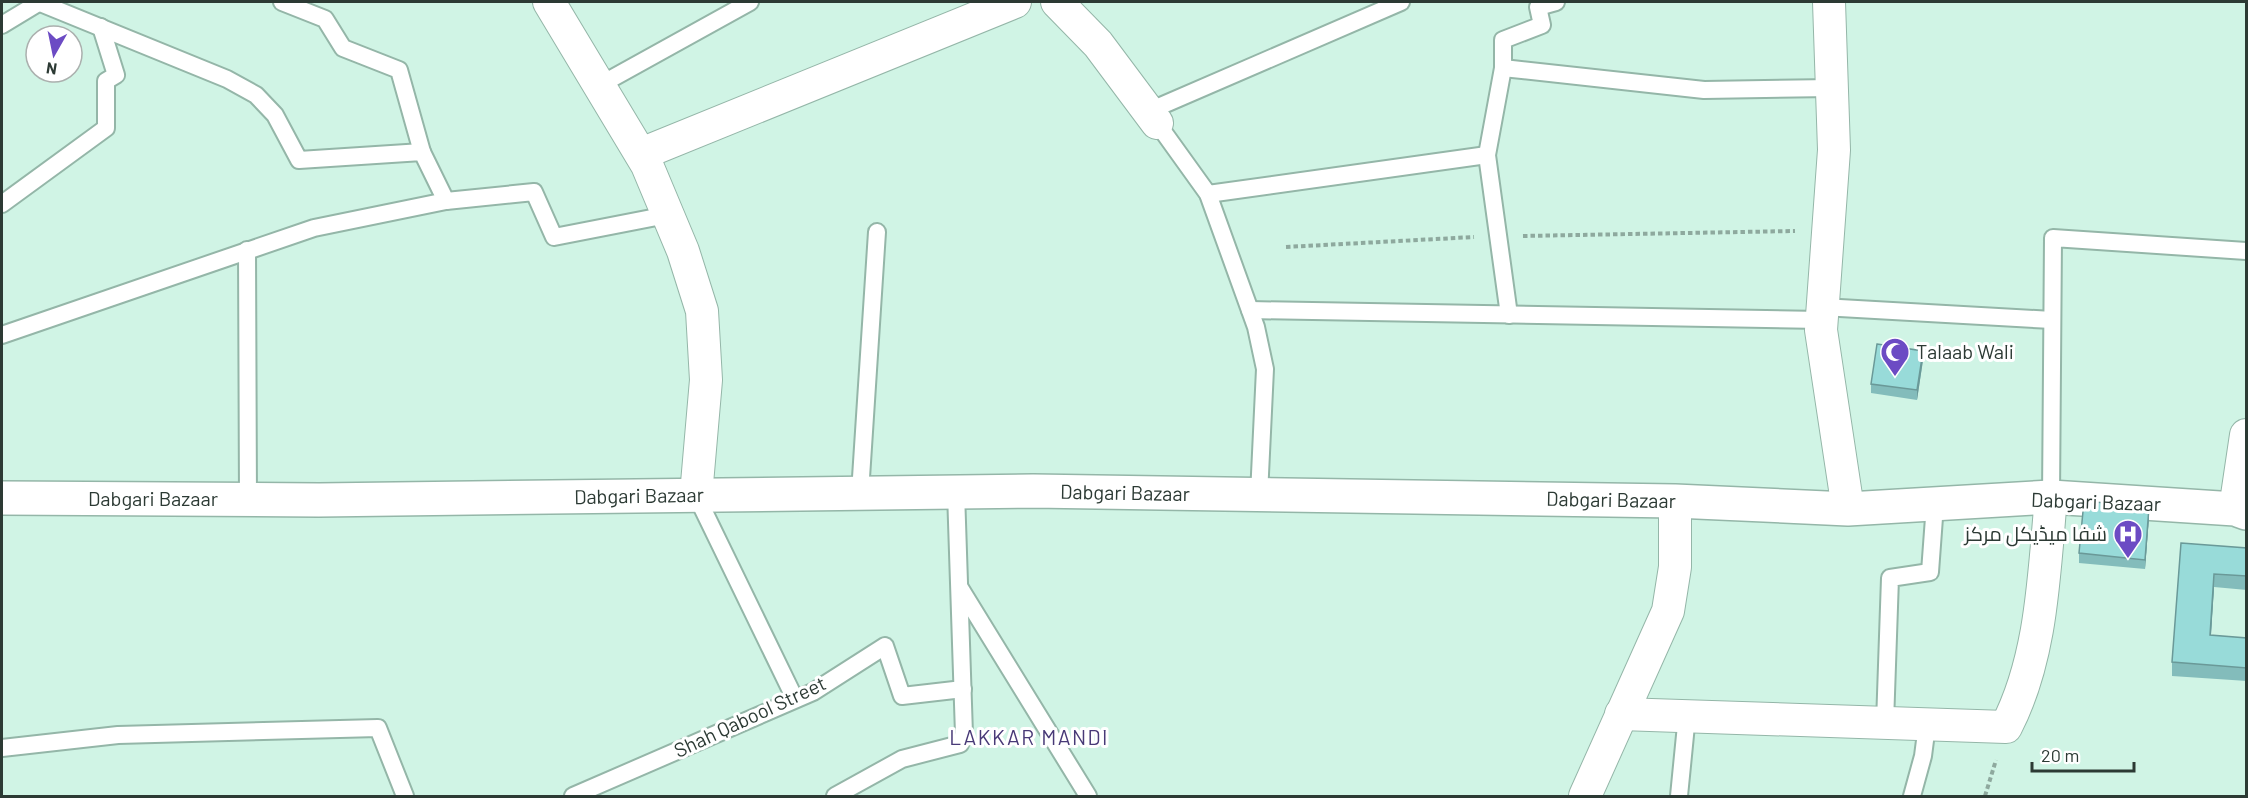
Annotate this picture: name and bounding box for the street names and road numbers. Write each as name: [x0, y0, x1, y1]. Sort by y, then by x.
street label: Dabgari Bazaar: [1060, 479, 1190, 505]
street label: Dabgari Bazaar: [574, 482, 704, 508]
street label: Dabgari Bazaar: [88, 486, 218, 510]
street label: Dabgari Bazaar: [1546, 486, 1676, 512]
street label: Dabgari Bazaar: [2031, 487, 2161, 515]
street label: Shah Qabool Street: [670, 670, 829, 762]

